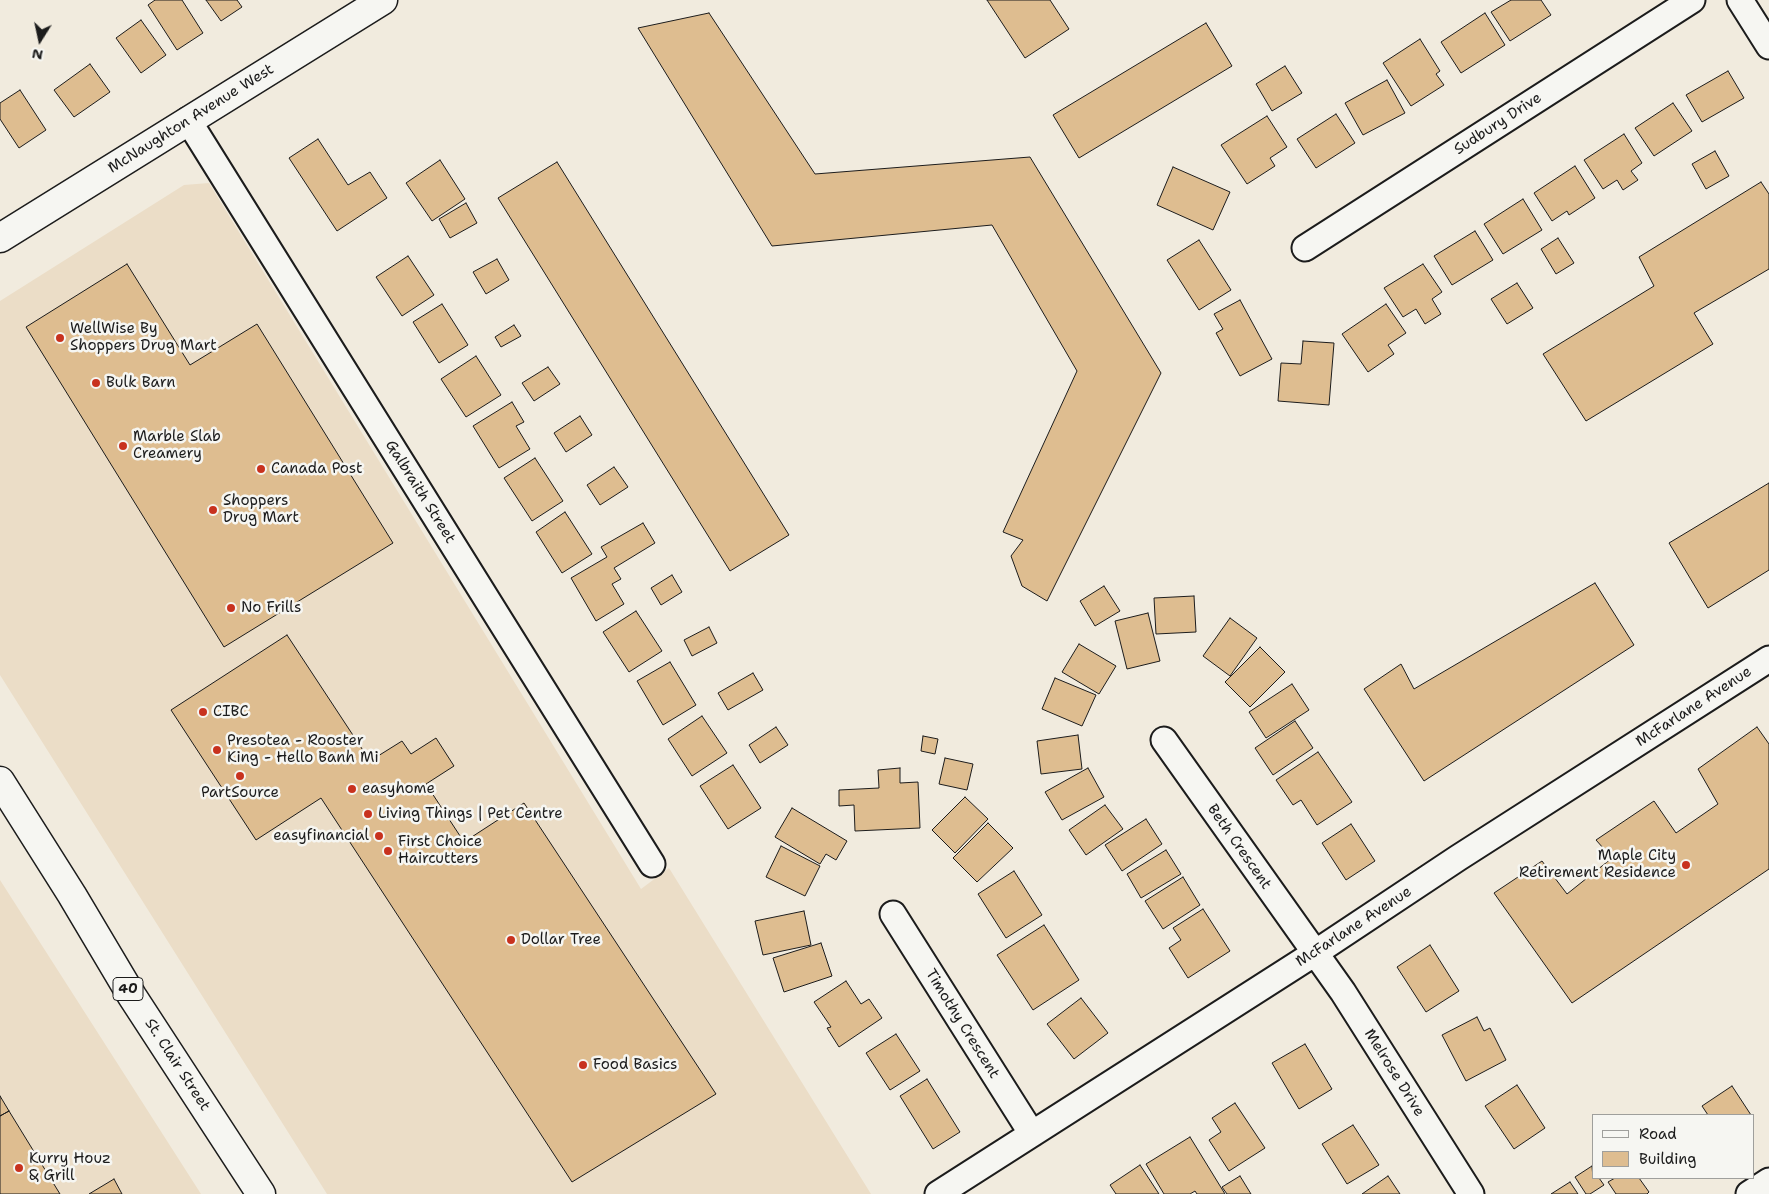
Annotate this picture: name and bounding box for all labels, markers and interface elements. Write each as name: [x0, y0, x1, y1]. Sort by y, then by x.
north arrow: [15, 15, 65, 65]
text: N: [30, 45, 44, 65]
street label: McNaughton Avenue West: [105, 60, 277, 178]
street label: Sudbury Drive: [1451, 89, 1545, 159]
place label: WellWise By Shoppers Drug Mart: [70, 320, 217, 355]
marker: WellWise By Shoppers Drug Mart: [54, 332, 66, 344]
place label: Bulk Barn: [106, 374, 175, 392]
marker: Bulk Barn: [90, 377, 102, 389]
place label: Marble Slab Creamery: [133, 428, 221, 463]
street label: Galbraith Street: [381, 437, 459, 547]
marker: Marble Slab Creamery: [117, 440, 129, 452]
place label: Canada Post: [271, 460, 362, 478]
marker: Canada Post: [255, 463, 267, 475]
place label: Shoppers Drug Mart: [223, 492, 299, 527]
marker: Shoppers Drug Mart: [207, 504, 219, 516]
place label: No Frills: [241, 599, 301, 617]
marker: No Frills: [225, 602, 237, 614]
street label: McFarlane Avenue: [1633, 663, 1755, 751]
place label: CIBC: [213, 703, 249, 721]
marker: CIBC: [197, 706, 209, 718]
place label: Presotea - Rooster King - Hello Banh Mi: [227, 732, 379, 767]
marker: Presotea - Rooster King - Hello Banh Mi: [211, 744, 223, 756]
marker: PartSource: [234, 770, 246, 782]
place label: easyhome: [362, 780, 435, 798]
marker: easyhome: [346, 783, 358, 795]
place label: PartSource: [201, 784, 279, 802]
street label: Beth Crescent: [1203, 801, 1275, 893]
place label: Living Things | Pet Centre: [378, 805, 563, 823]
marker: Living Things | Pet Centre: [362, 808, 374, 820]
place label: easyfinancial: [273, 827, 369, 845]
marker: easyfinancial: [373, 830, 385, 842]
place label: First Choice Haircutters: [398, 833, 482, 868]
marker: First Choice Haircutters: [382, 845, 394, 857]
place label: Maple City Retirement Residence: [1519, 847, 1676, 882]
marker: Maple City Retirement Residence: [1680, 859, 1692, 871]
street label: McFarlane Avenue: [1293, 883, 1415, 971]
place label: Dollar Tree: [521, 931, 601, 949]
marker: Dollar Tree: [505, 934, 517, 946]
street label: Timothy Crescent: [921, 966, 1003, 1082]
road number: 40: [113, 978, 143, 1001]
street label: St. Clair Street: [140, 1015, 214, 1115]
street label: Melrose Drive: [1360, 1026, 1428, 1120]
place label: Food Basics: [593, 1056, 677, 1074]
marker: Food Basics: [577, 1059, 589, 1071]
legend: [1592, 1114, 1754, 1179]
text: Road: [1639, 1124, 1677, 1144]
text: Building: [1639, 1149, 1696, 1169]
place label: Kurry Houz & Grill: [29, 1150, 111, 1185]
marker: Kurry Houz & Grill: [13, 1162, 25, 1174]

